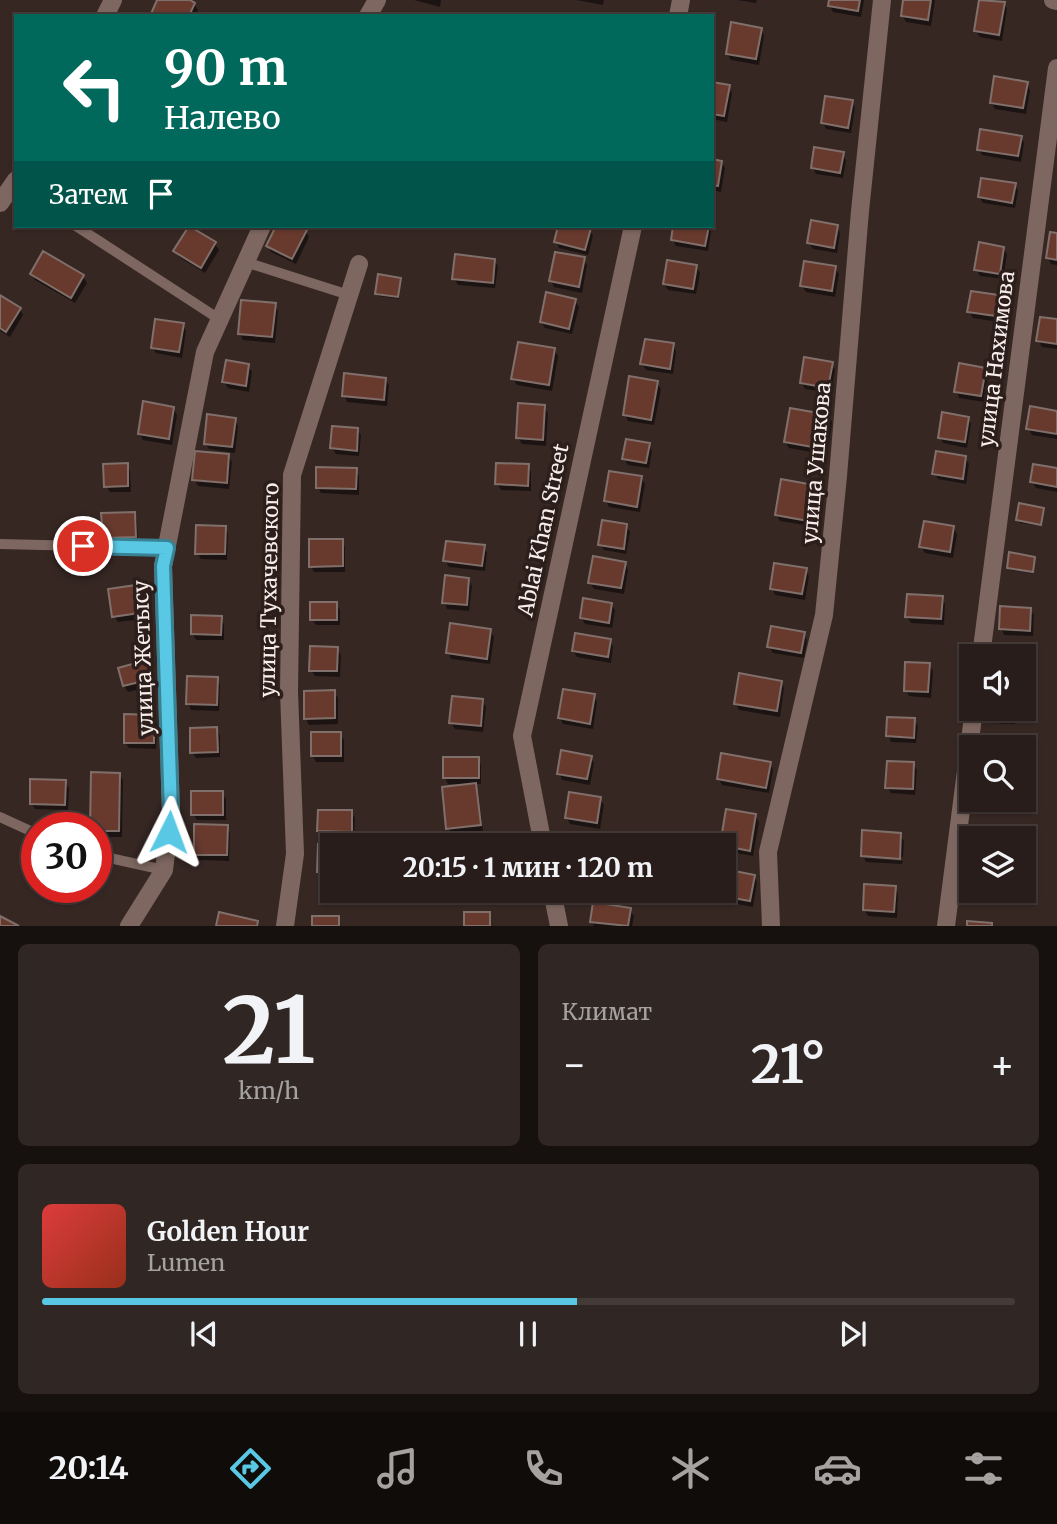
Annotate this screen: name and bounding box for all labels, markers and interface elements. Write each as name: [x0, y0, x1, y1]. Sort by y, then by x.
text: 90 m: [164, 37, 288, 98]
icon: left: [49, 42, 140, 133]
text: Налево: [164, 98, 281, 138]
icon: arrive: [142, 175, 180, 213]
text: Затем: [49, 178, 128, 211]
street label: улица Нахимова: [972, 269, 1020, 449]
street label: улица Ушакова: [795, 381, 837, 545]
street label: Ablai Khan Street: [511, 441, 574, 620]
street label: улица Тухачевского: [254, 482, 284, 698]
pin: [53, 516, 113, 576]
icon: arrive: [64, 527, 102, 565]
street label: улица Жетысу: [127, 579, 159, 736]
map controls: [959, 644, 1036, 903]
button: sound: [959, 644, 1036, 721]
button: search: [959, 735, 1036, 812]
position arrow: [132, 795, 206, 869]
speed limit sign: 30: [21, 812, 112, 903]
button: layers: [959, 826, 1036, 903]
text: 20:15 · 1 мин · 120 m: [403, 851, 653, 884]
text: 21: [222, 973, 315, 1088]
text: Климат: [562, 997, 652, 1026]
text: 21°: [751, 1032, 826, 1097]
text: −: [562, 1041, 587, 1088]
text: +: [990, 1041, 1015, 1088]
text: km/h: [238, 1076, 299, 1105]
text: Golden Hour: [147, 1215, 309, 1248]
text: Lumen: [147, 1248, 225, 1277]
icon: previous: [185, 1315, 223, 1353]
icon: pause: [509, 1315, 547, 1353]
icon: next: [834, 1315, 872, 1353]
icon: directions: [226, 1444, 275, 1493]
icon: music: [373, 1444, 422, 1493]
icon: phone: [519, 1444, 568, 1493]
icon: climate: [666, 1444, 715, 1493]
icon: car: [813, 1444, 862, 1493]
icon: filters: [959, 1444, 1008, 1493]
text: 20:14: [49, 1448, 129, 1488]

